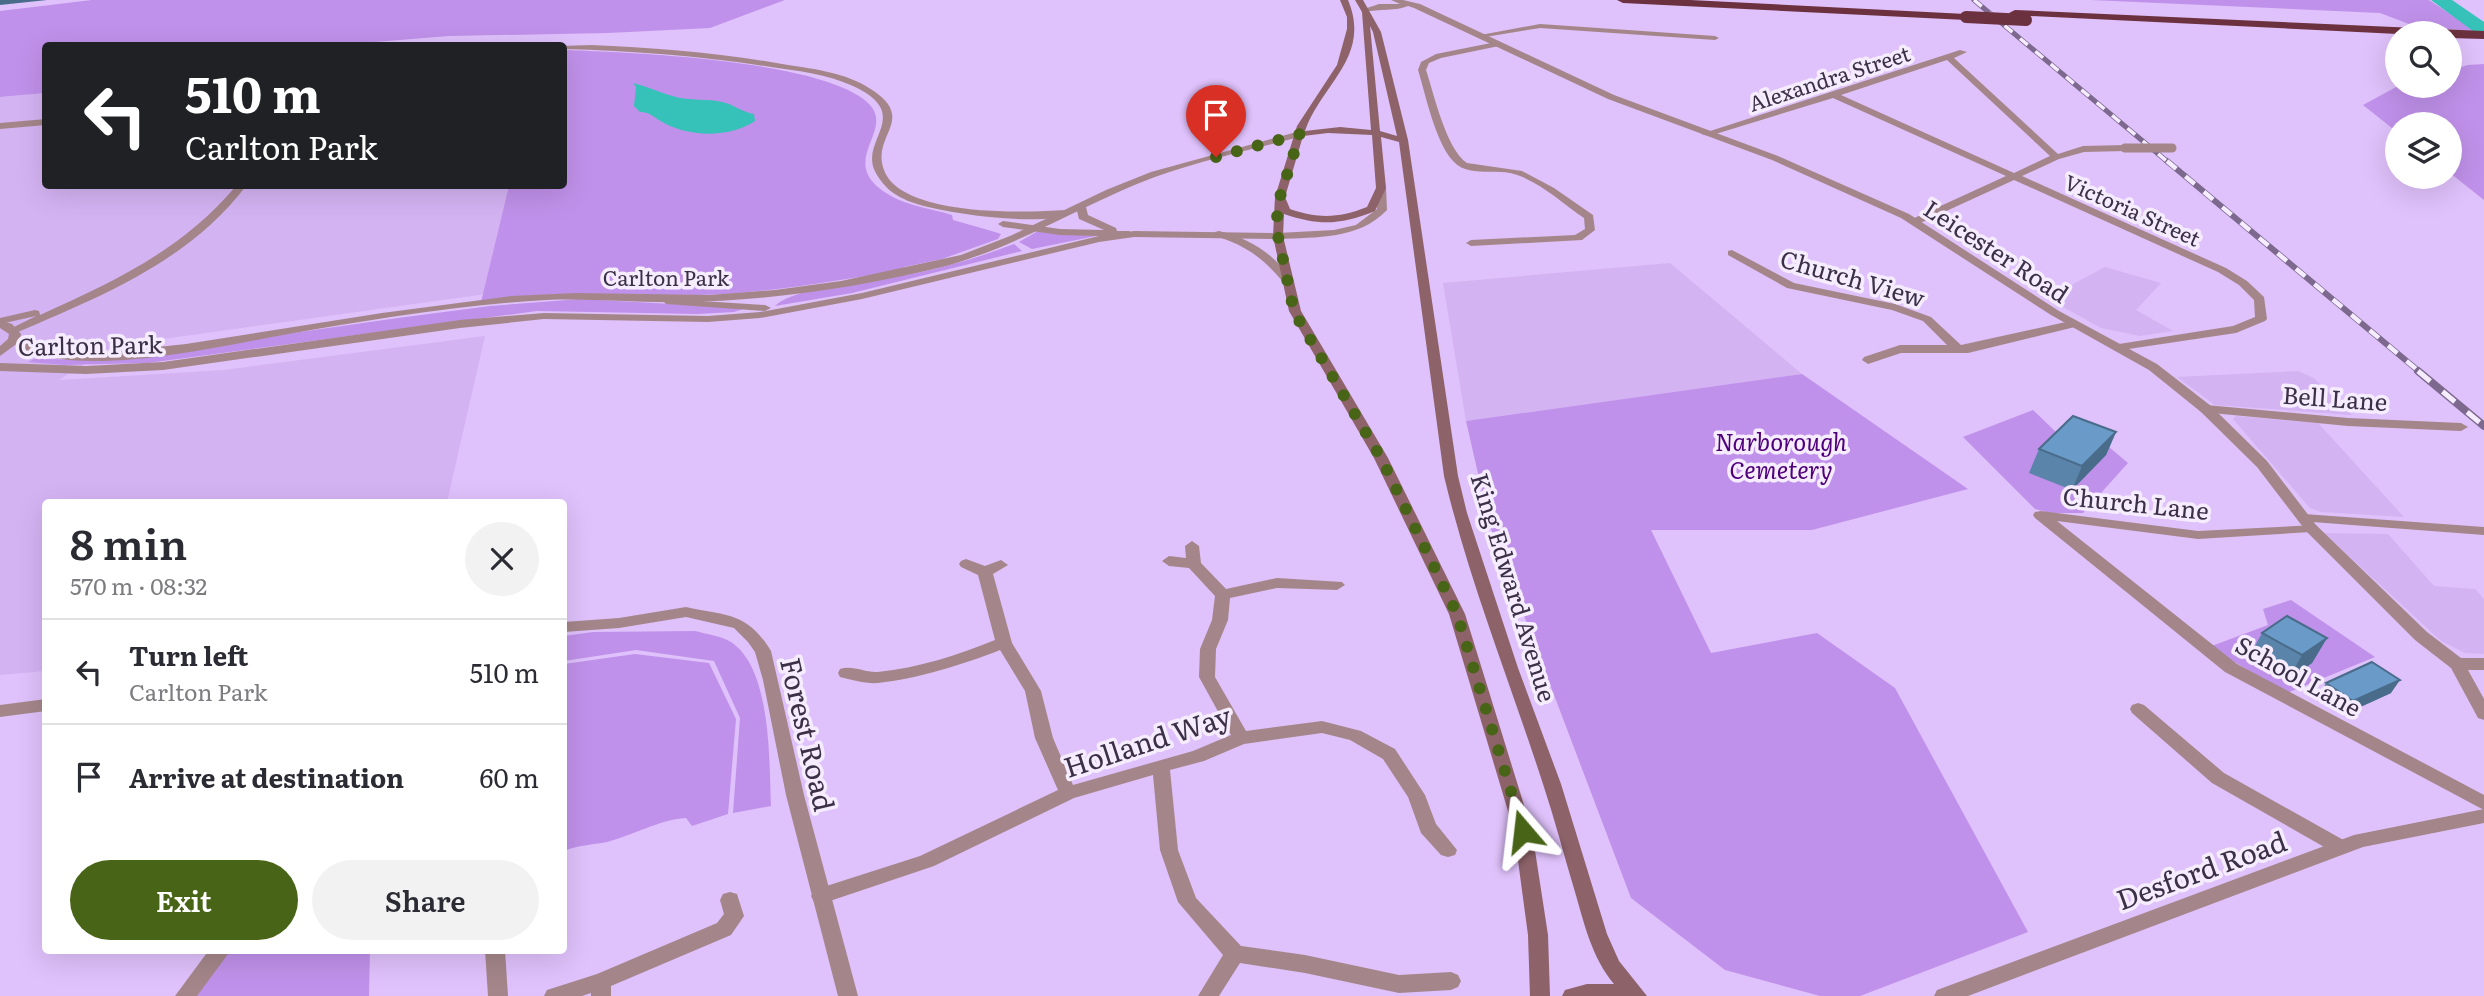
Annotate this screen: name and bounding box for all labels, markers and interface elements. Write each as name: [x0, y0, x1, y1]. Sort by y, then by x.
map controls: [2385, 21, 2462, 189]
button: search: [2385, 21, 2462, 98]
street label: Alexandra Street: [1744, 36, 1914, 118]
text: 510 m: [185, 55, 321, 128]
icon: left: [70, 70, 161, 161]
pin: [1186, 85, 1246, 157]
icon: arrive: [1197, 96, 1235, 134]
button: layers: [2385, 112, 2462, 189]
text: Carlton Park: [185, 122, 378, 170]
street label: Victoria Street: [2060, 165, 2206, 253]
street label: Leicester Road: [1918, 190, 2077, 310]
street label: Church View: [1777, 240, 1930, 314]
street label: Carlton Park: [603, 261, 729, 292]
street label: Carlton Park: [17, 325, 163, 363]
street label: Bell Lane: [2281, 376, 2389, 418]
park label: Narborough Cemetery: [1715, 423, 1847, 486]
street label: King Edward Avenue: [1464, 468, 1566, 706]
street label: Church Lane: [2061, 477, 2211, 527]
text: 8 min: [70, 511, 187, 573]
button: close: [465, 522, 539, 596]
text: 570 m · 08:32: [70, 568, 207, 602]
street label: School Lane: [2230, 626, 2368, 724]
text: Turn left: [129, 635, 248, 674]
text: 510 m: [470, 652, 539, 691]
icon: left: [70, 653, 108, 691]
street label: Forest Road: [771, 653, 847, 815]
text: Carlton Park: [129, 674, 268, 708]
street label: Holland Way: [1058, 693, 1237, 787]
text: Arrive at destination: [129, 757, 404, 796]
text: 60 m: [480, 757, 539, 796]
icon: arrive: [70, 758, 108, 796]
position arrow: [1486, 794, 1560, 868]
street label: Desford Road: [2110, 819, 2292, 919]
button: Exit: [70, 860, 298, 940]
button: Share: [312, 860, 539, 940]

